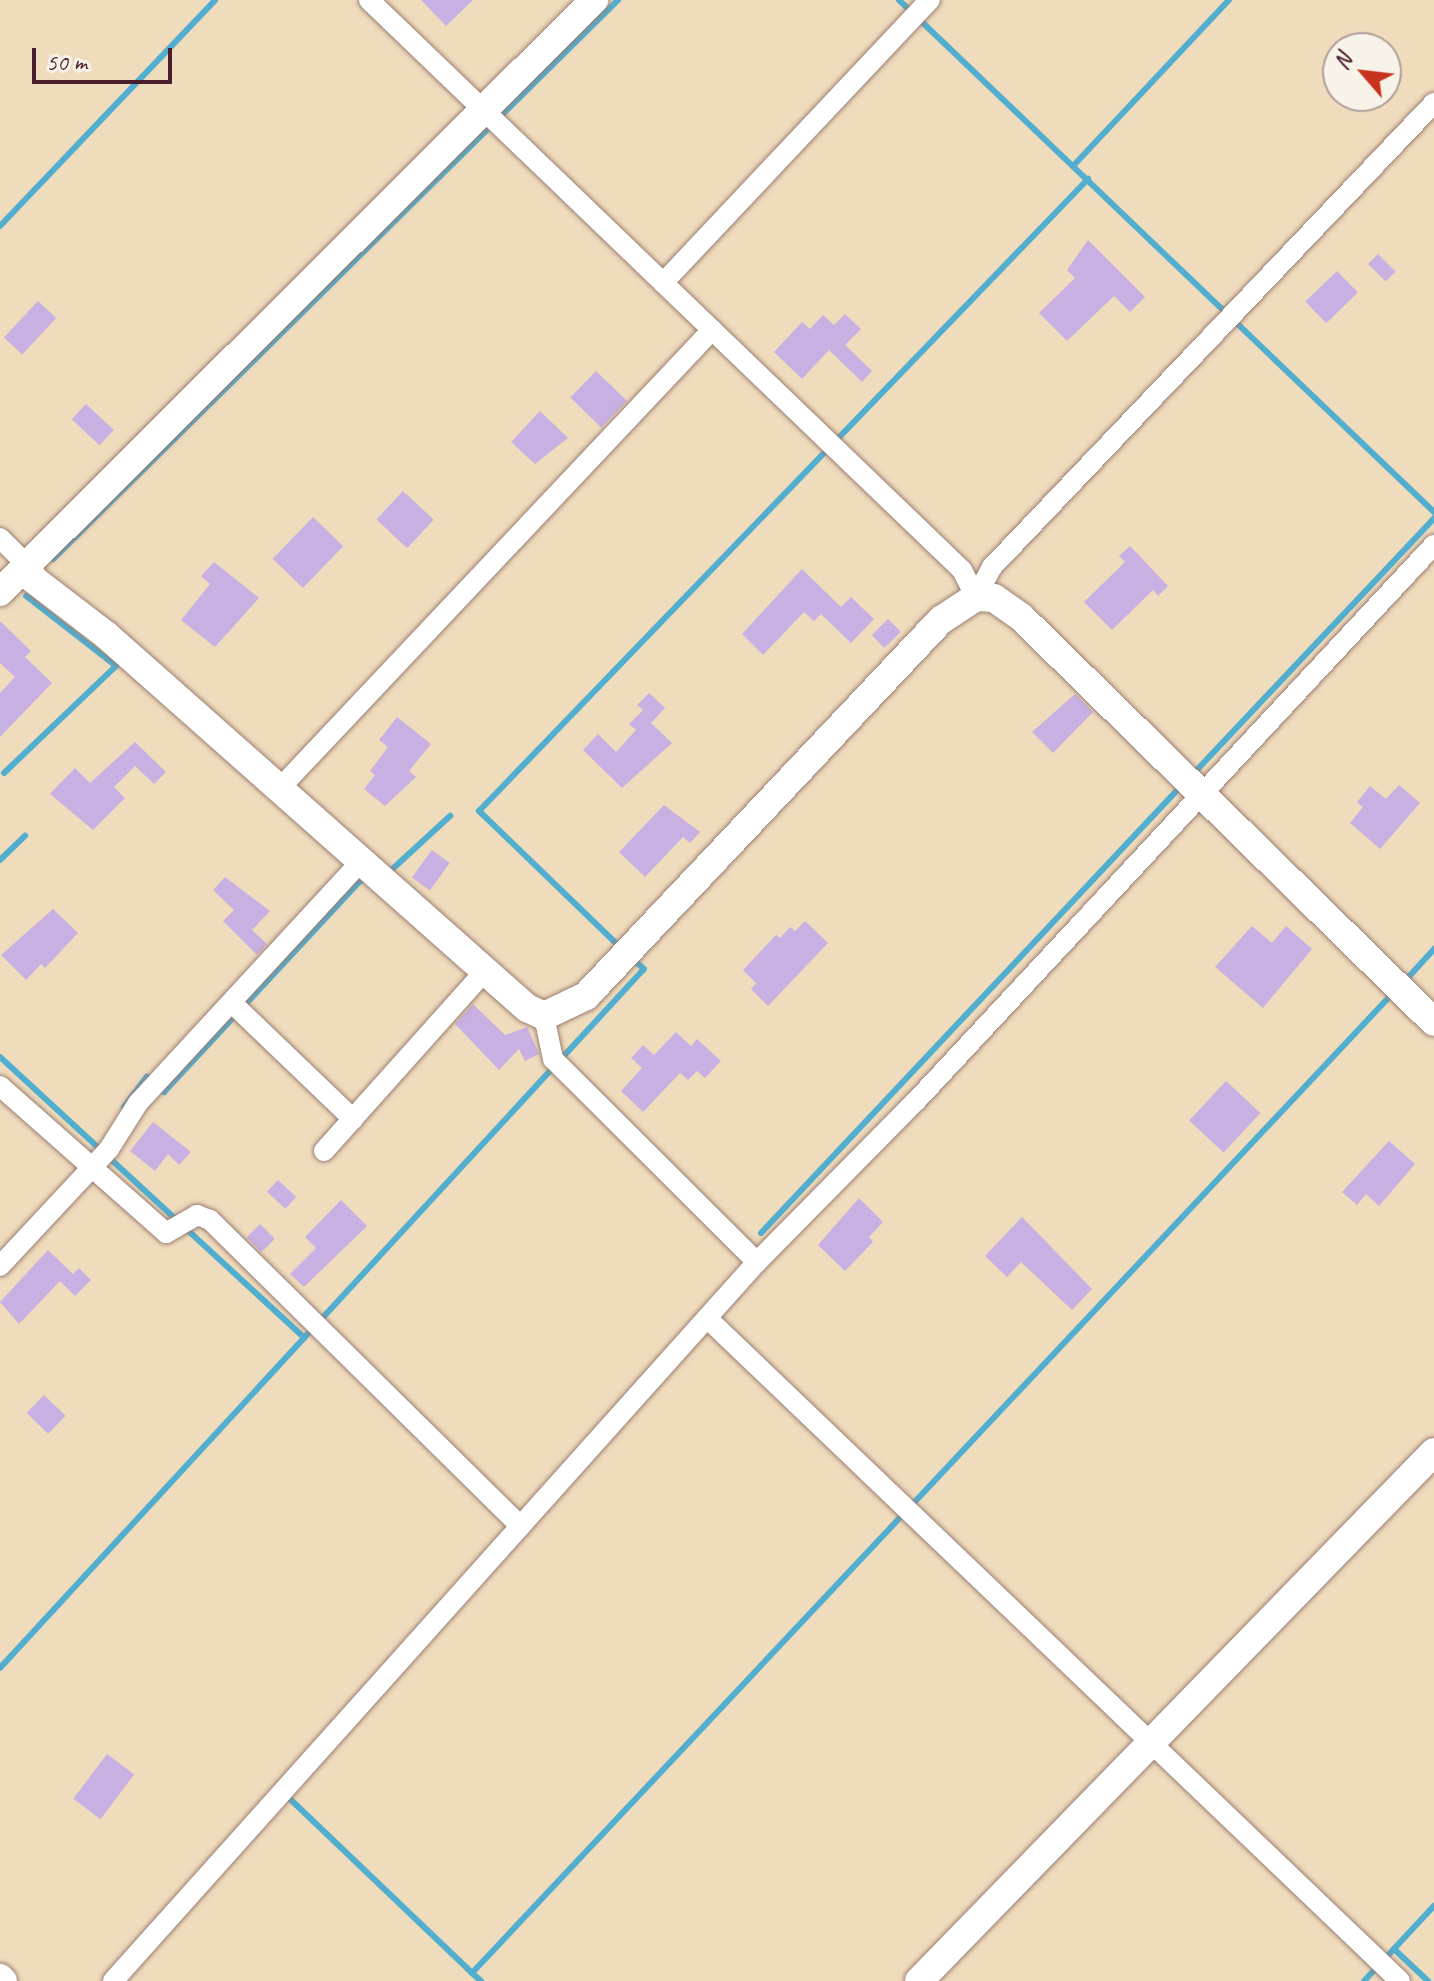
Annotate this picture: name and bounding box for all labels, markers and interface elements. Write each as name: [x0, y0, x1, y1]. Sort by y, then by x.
scale bar: [36, 32, 176, 82]
north arrow: [1322, 32, 1402, 112]
text: 50 m: [46, 47, 87, 77]
text: N: [1327, 49, 1358, 74]

